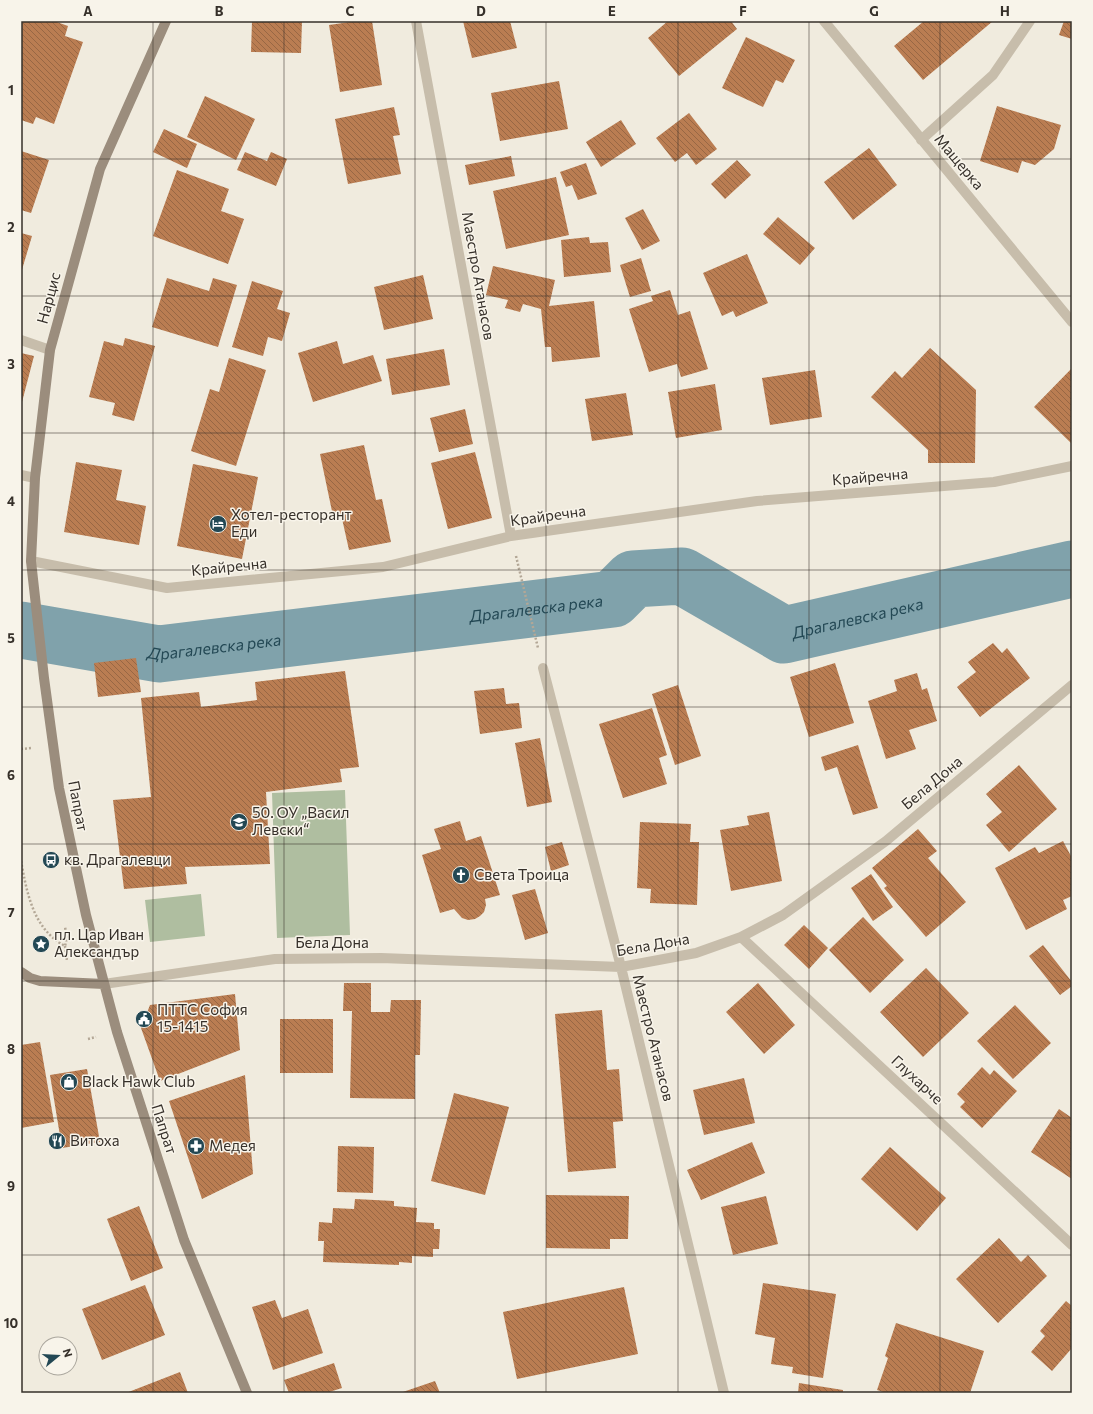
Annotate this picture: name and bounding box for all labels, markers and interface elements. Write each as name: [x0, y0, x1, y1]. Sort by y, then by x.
text: A: [83, 3, 93, 19]
text: B: [215, 3, 224, 19]
text: C: [346, 3, 355, 19]
text: D: [476, 3, 486, 19]
text: E: [608, 3, 616, 19]
text: F: [739, 3, 747, 19]
text: G: [869, 3, 879, 19]
text: H: [1000, 3, 1010, 19]
text: 1: [8, 82, 14, 98]
street label: Мащерка: [931, 130, 988, 193]
street label: Маестро Атанасов: [459, 210, 499, 341]
text: 2: [7, 219, 15, 235]
street label: Нарцис: [33, 270, 64, 325]
text: 3: [7, 356, 15, 372]
street label: Крайречна: [831, 464, 909, 488]
text: 4: [7, 493, 15, 509]
street label: Крайречна: [509, 501, 587, 529]
place label: Хотел-ресторант Еди: [231, 505, 352, 540]
hotel icon: Хотел-ресторант Еди: [208, 514, 228, 534]
street label: Крайречна: [190, 553, 268, 579]
water label: Драгалевска река: [466, 590, 604, 626]
water label: Драгалевска река: [788, 593, 925, 642]
water label: Драгалевска река: [144, 629, 282, 663]
text: 5: [7, 630, 15, 646]
street label: Бела Дона: [897, 752, 965, 813]
text: 6: [7, 767, 15, 783]
street label: Папрат: [65, 779, 93, 833]
place label: 50. ОУ „Васил Левски“: [252, 803, 349, 838]
school or university icon: 50. ОУ „Васил Левски“: [229, 812, 249, 832]
bus stop icon: кв. Драгалевци: [41, 850, 61, 870]
place label: кв. Драгалевци: [64, 850, 171, 868]
church icon: Света Троица: [451, 865, 471, 885]
place label: Света Троица: [474, 865, 569, 883]
text: 7: [7, 904, 15, 920]
place label: пл. Цар Иван Александър: [54, 925, 144, 960]
street label: Бела Дона: [615, 929, 691, 959]
street label: Бела Дона: [295, 933, 369, 951]
place icon: пл. Цар Иван Александър: [31, 934, 51, 954]
street label: Маестро Атанасов: [630, 972, 678, 1103]
place label: ПТТС София 15-1415: [157, 1000, 248, 1035]
public building icon: ПТТС София 15-1415: [134, 1009, 154, 1029]
text: 8: [7, 1041, 15, 1057]
street label: Глухарче: [888, 1051, 947, 1108]
shop icon: Black Hawk Club: [59, 1072, 79, 1092]
place label: Black Hawk Club: [82, 1072, 195, 1090]
street label: Папрат: [148, 1102, 181, 1156]
restaurant icon: Витоха: [47, 1131, 67, 1151]
place label: Витоха: [70, 1131, 120, 1149]
pharmacy icon: Медея: [186, 1136, 206, 1156]
place label: Медея: [209, 1136, 256, 1154]
text: 9: [7, 1178, 15, 1194]
text: 10: [4, 1315, 19, 1331]
north arrow: [38, 1336, 78, 1376]
text: N: [61, 1347, 75, 1359]

